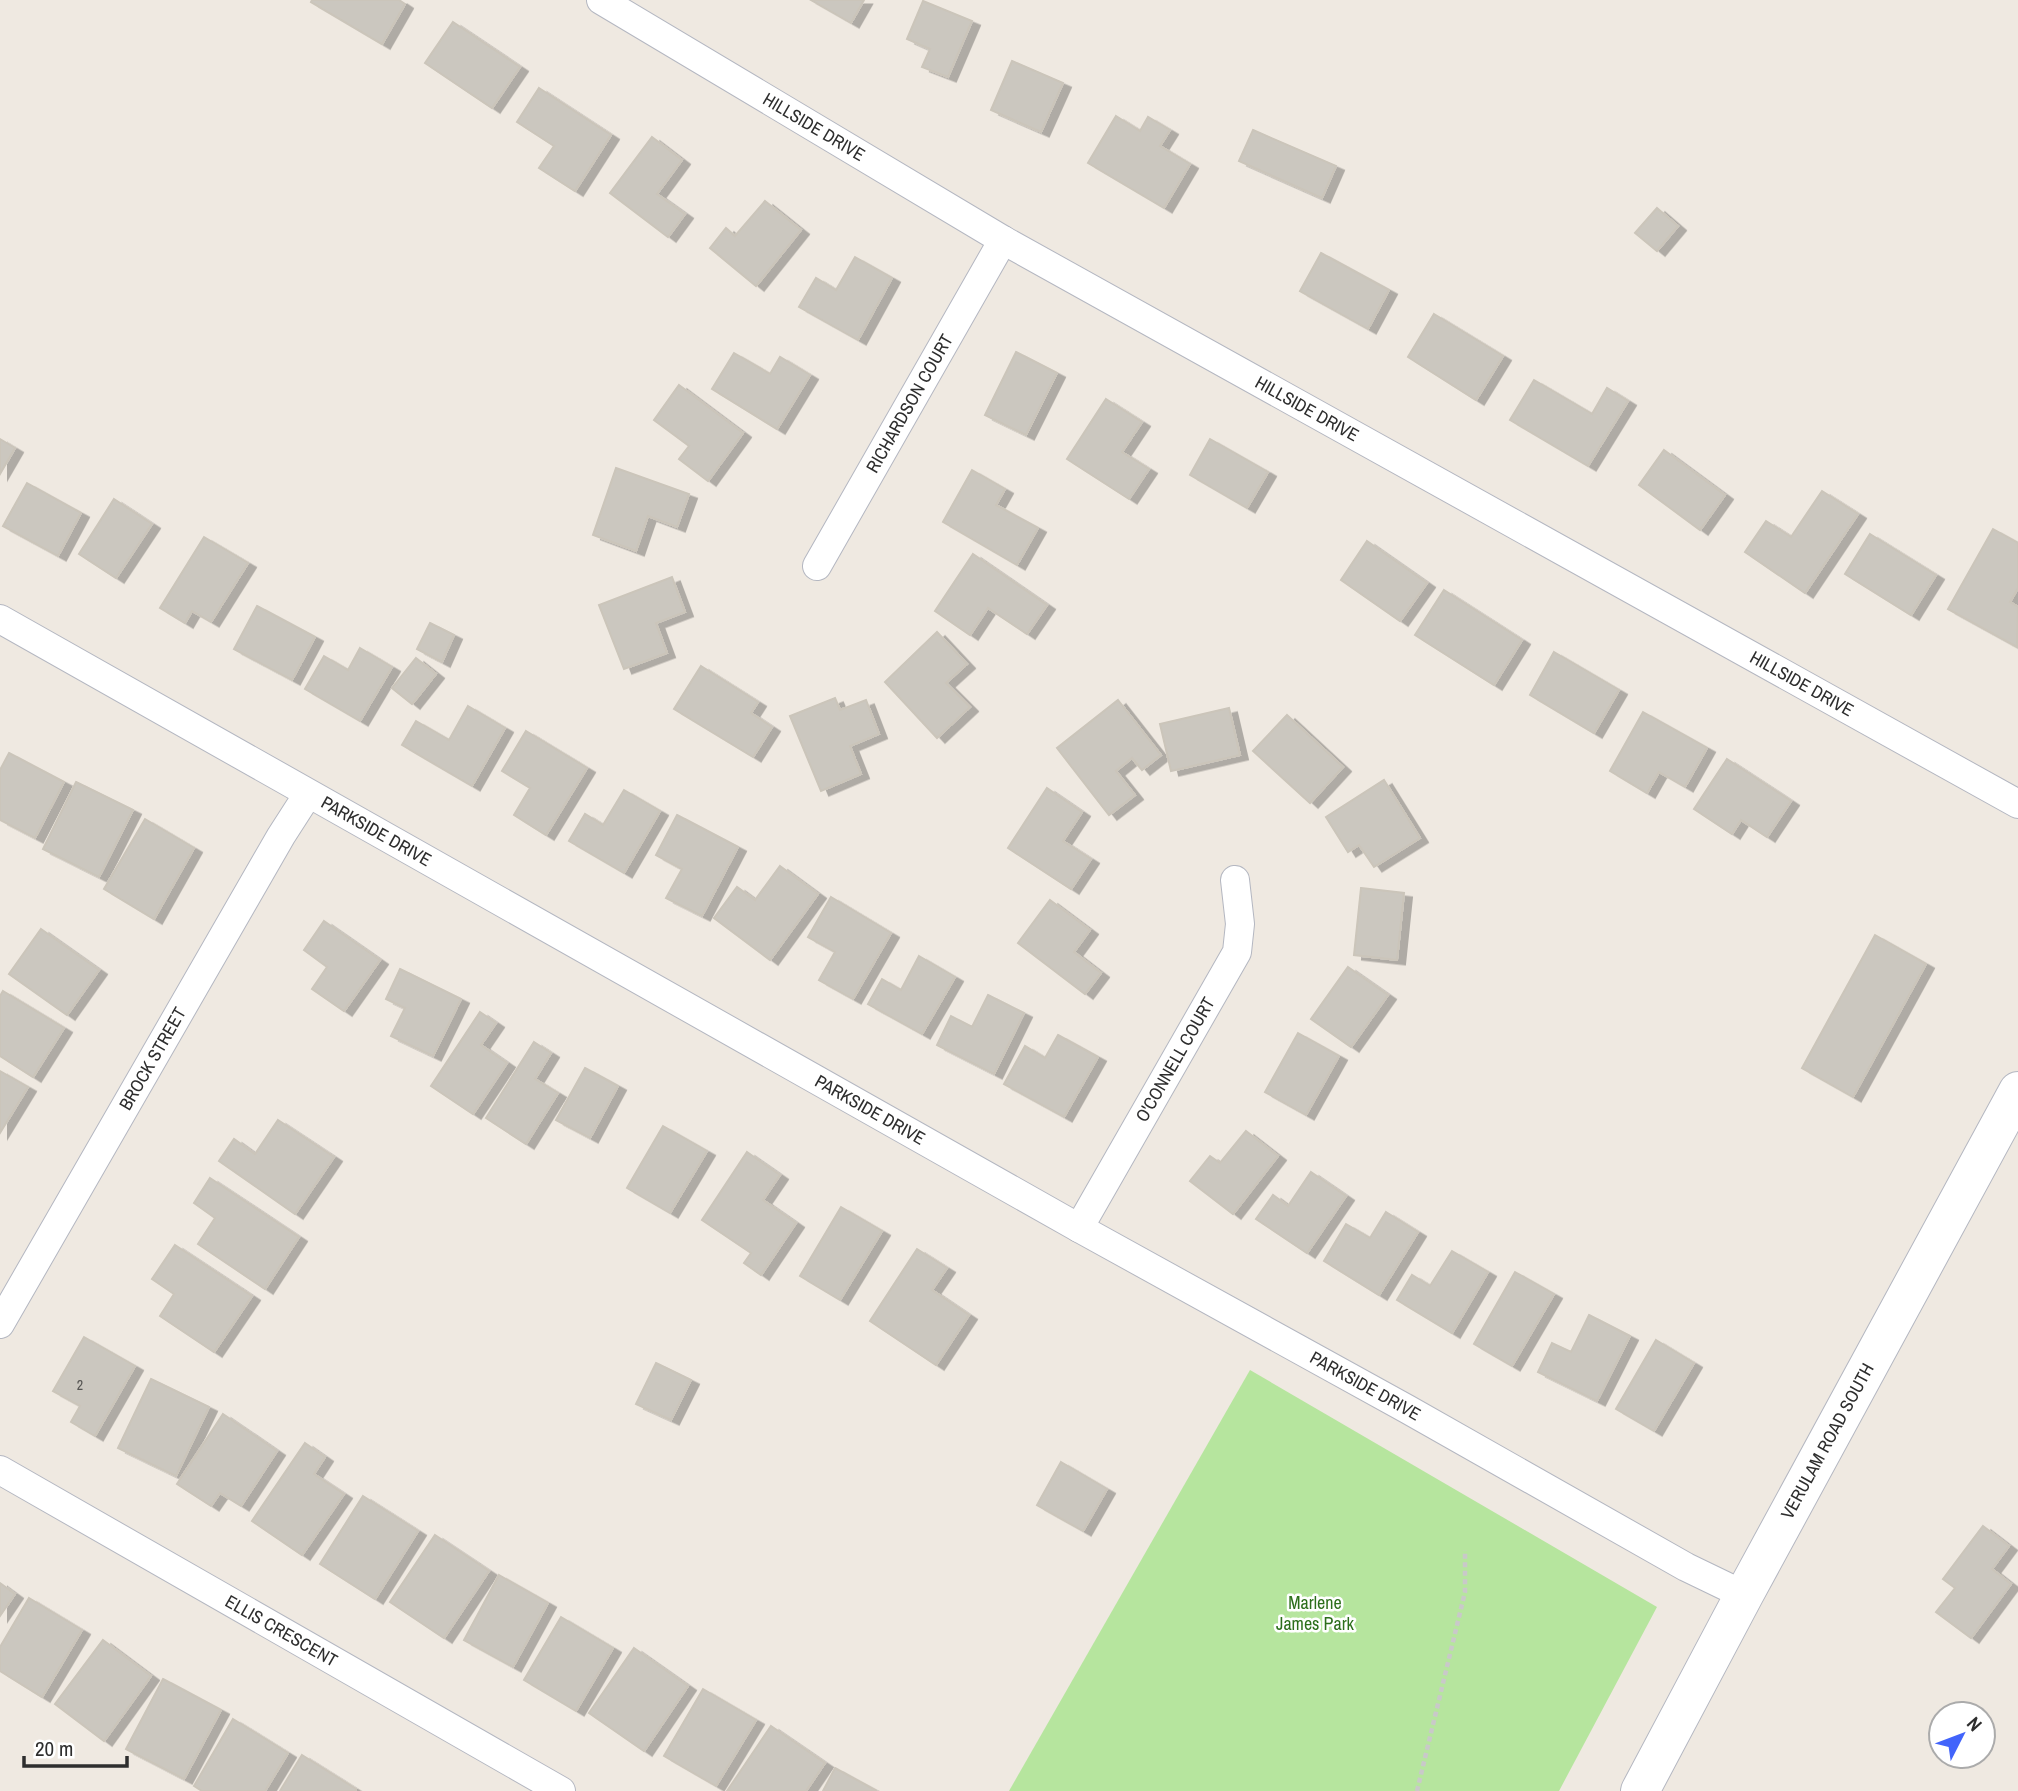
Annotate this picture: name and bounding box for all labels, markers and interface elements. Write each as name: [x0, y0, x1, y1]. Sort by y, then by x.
street label: HILLSIDE DRIVE: [758, 87, 870, 167]
street label: RICHARDSON COURT: [860, 330, 959, 477]
street label: HILLSIDE DRIVE: [1251, 370, 1364, 447]
street label: HILLSIDE DRIVE: [1746, 645, 1858, 722]
street label: PARKSIDE DRIVE: [317, 790, 436, 872]
street label: O'CONNELL COURT: [1129, 992, 1221, 1126]
street label: BROCK STREET: [113, 1003, 192, 1115]
street label: PARKSIDE DRIVE: [811, 1069, 930, 1151]
street label: PARKSIDE DRIVE: [1306, 1345, 1425, 1426]
street label: VERULAM ROAD SOUTH: [1775, 1359, 1880, 1523]
house number: 2: [77, 1376, 83, 1394]
street label: ELLIS CRESCENT: [221, 1588, 342, 1673]
park label: Marlene James Park: [1276, 1590, 1355, 1636]
north arrow: [1927, 1700, 1997, 1770]
text: N: [1961, 1711, 1988, 1737]
scale bar: [24, 1724, 128, 1768]
text: 20 m: [35, 1734, 73, 1763]

